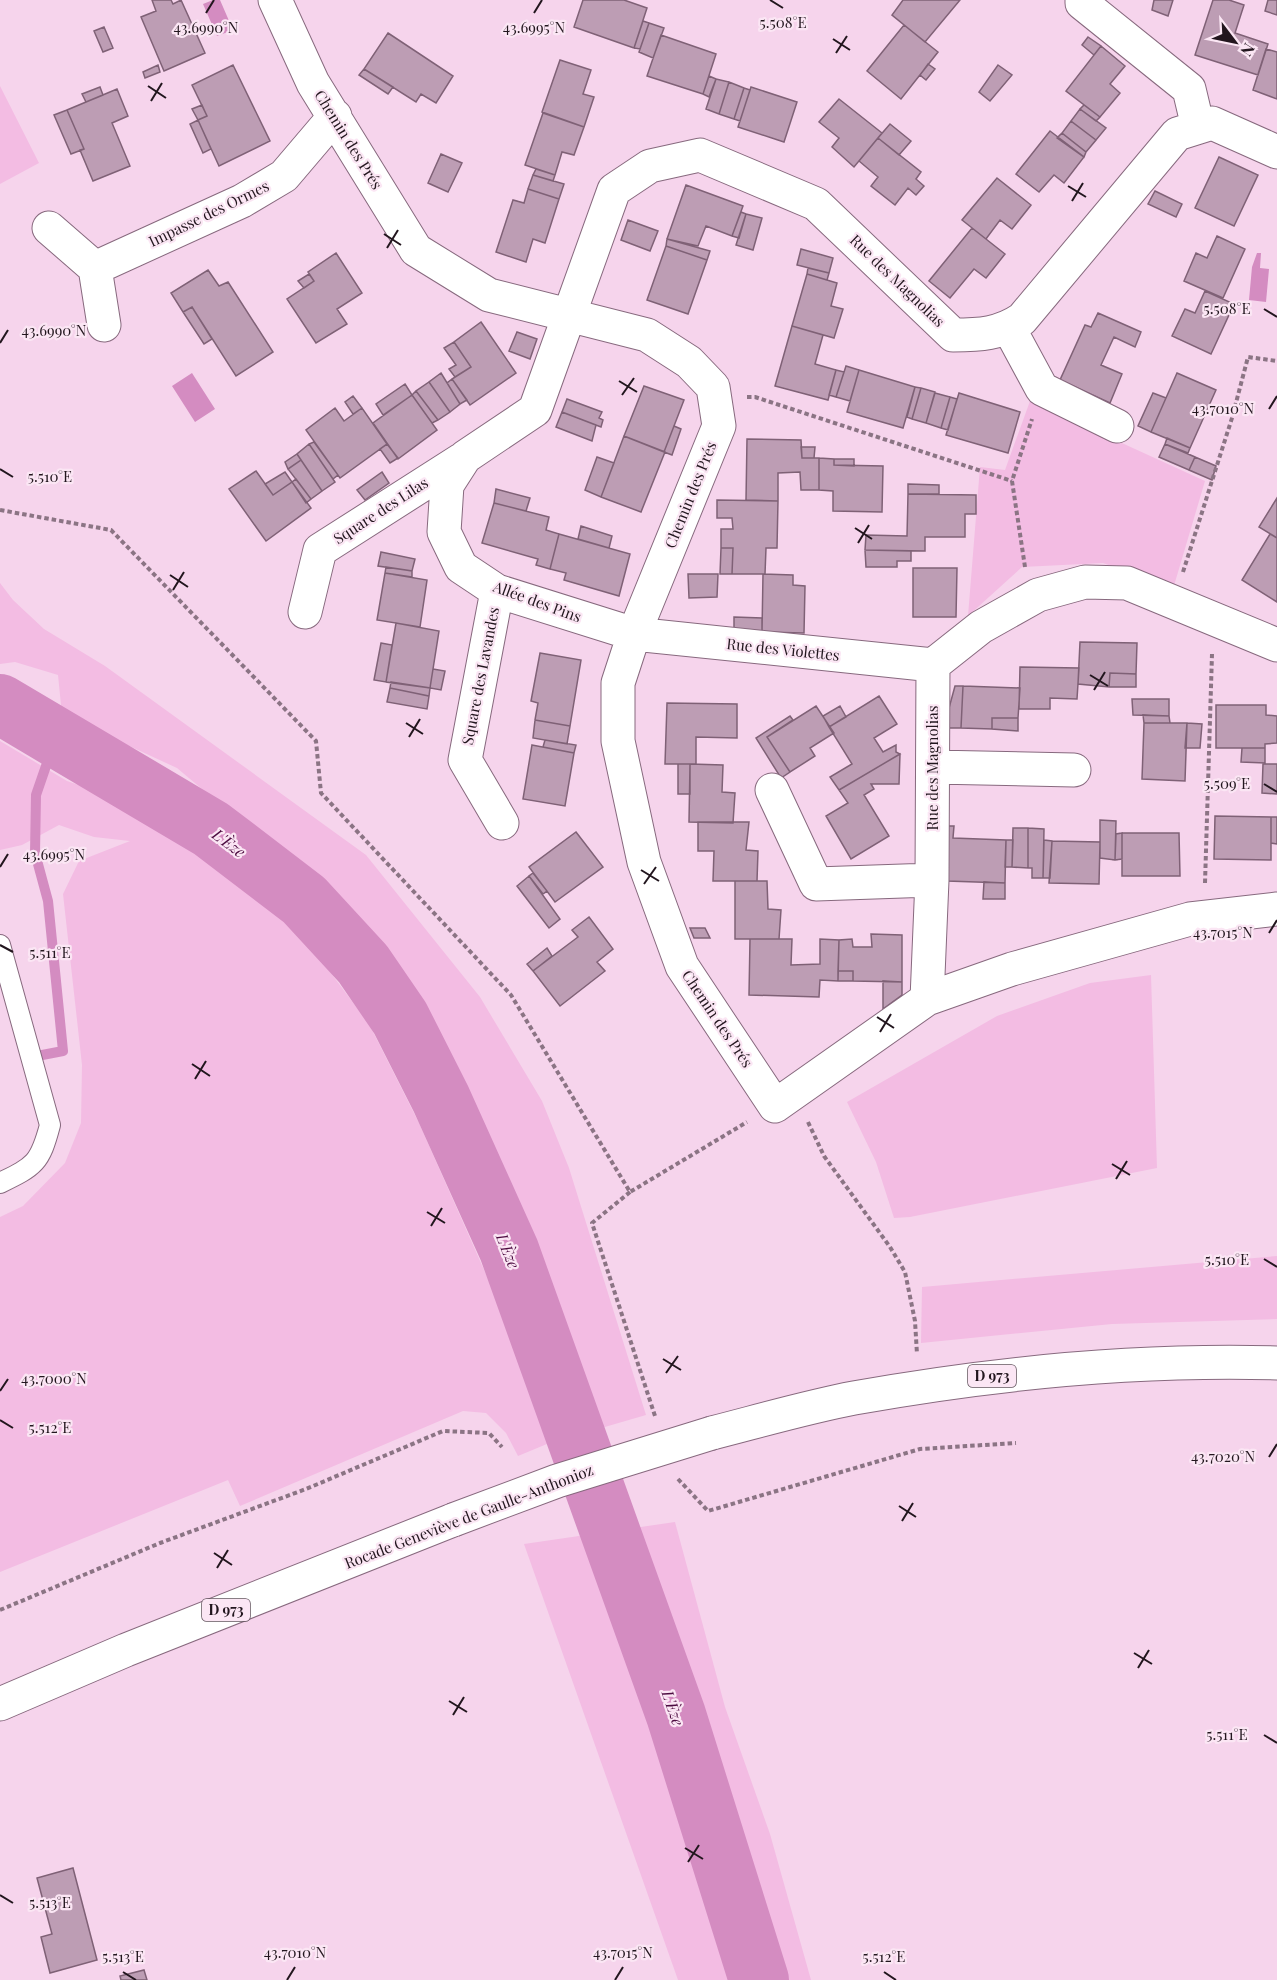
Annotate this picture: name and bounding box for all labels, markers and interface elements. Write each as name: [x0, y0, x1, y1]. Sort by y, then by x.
text: 5.508°E: [759, 12, 807, 32]
north arrow: [1205, 12, 1265, 72]
text: 43.6990°N: [174, 17, 239, 37]
text: 43.6995°N: [503, 17, 566, 37]
text: N: [1236, 40, 1260, 61]
street label: Chemin des Prés: [310, 86, 387, 193]
street label: Impasse des Ormes: [145, 175, 272, 251]
street label: Rue des Magnolias: [846, 230, 950, 331]
text: 5.508°E: [1203, 298, 1251, 318]
text: 43.6990°N: [22, 320, 87, 340]
text: 43.7010°N: [1192, 398, 1255, 418]
street label: Chemin des Prés: [660, 438, 721, 551]
text: 5.510°E: [28, 466, 72, 486]
street label: Square des Lilas: [329, 472, 432, 548]
street label: Allée des Pins: [490, 576, 584, 626]
street label: Square des Lavandes: [457, 605, 503, 746]
street label: Rue des Violettes: [726, 633, 841, 665]
street label: Rue des Magnolias: [922, 706, 942, 830]
text: 5.509°E: [1204, 773, 1250, 793]
water label: L'Èze: [208, 823, 250, 862]
text: 43.6995°N: [23, 844, 86, 864]
text: 43.7015°N: [1193, 922, 1253, 942]
text: 5.511°E: [29, 942, 71, 962]
street label: Chemin des Prés: [678, 966, 758, 1071]
water label: L'Èze: [492, 1229, 525, 1272]
text: 5.510°E: [1205, 1249, 1249, 1269]
road number: D 973: [968, 1365, 1016, 1387]
text: 43.7000°N: [21, 1368, 87, 1388]
text: 5.512°E: [29, 1417, 71, 1437]
text: 43.7020°N: [1191, 1446, 1255, 1466]
street label: Rocade Geneviève de Gaulle-Anthonioz: [341, 1459, 596, 1573]
road number: D 973: [202, 1599, 250, 1621]
water label: L'Èze: [657, 1686, 689, 1728]
text: 5.511°E: [1206, 1724, 1248, 1744]
text: 5.513°E: [29, 1892, 71, 1912]
text: 43.7010°N: [264, 1942, 327, 1962]
text: 43.7015°N: [593, 1942, 653, 1962]
text: 5.513°E: [102, 1946, 144, 1966]
text: 5.512°E: [863, 1946, 905, 1966]

